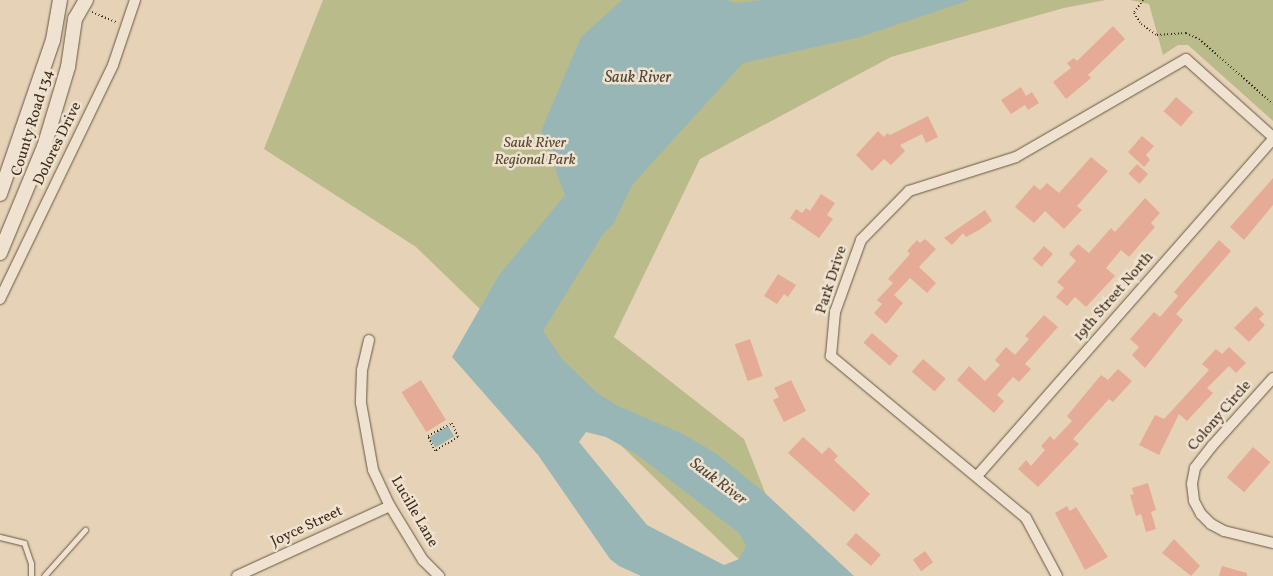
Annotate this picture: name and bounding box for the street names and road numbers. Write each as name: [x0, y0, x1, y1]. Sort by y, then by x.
street label: County Road 134: [8, 67, 58, 179]
street label: Dolores Drive: [30, 99, 86, 189]
street label: Park Drive: [813, 244, 851, 316]
street label: 19th Street North: [1070, 249, 1158, 345]
street label: Colony Circle: [1184, 377, 1256, 455]
street label: Lucille Lane: [386, 473, 442, 551]
street label: Joyce Street: [268, 503, 346, 551]

